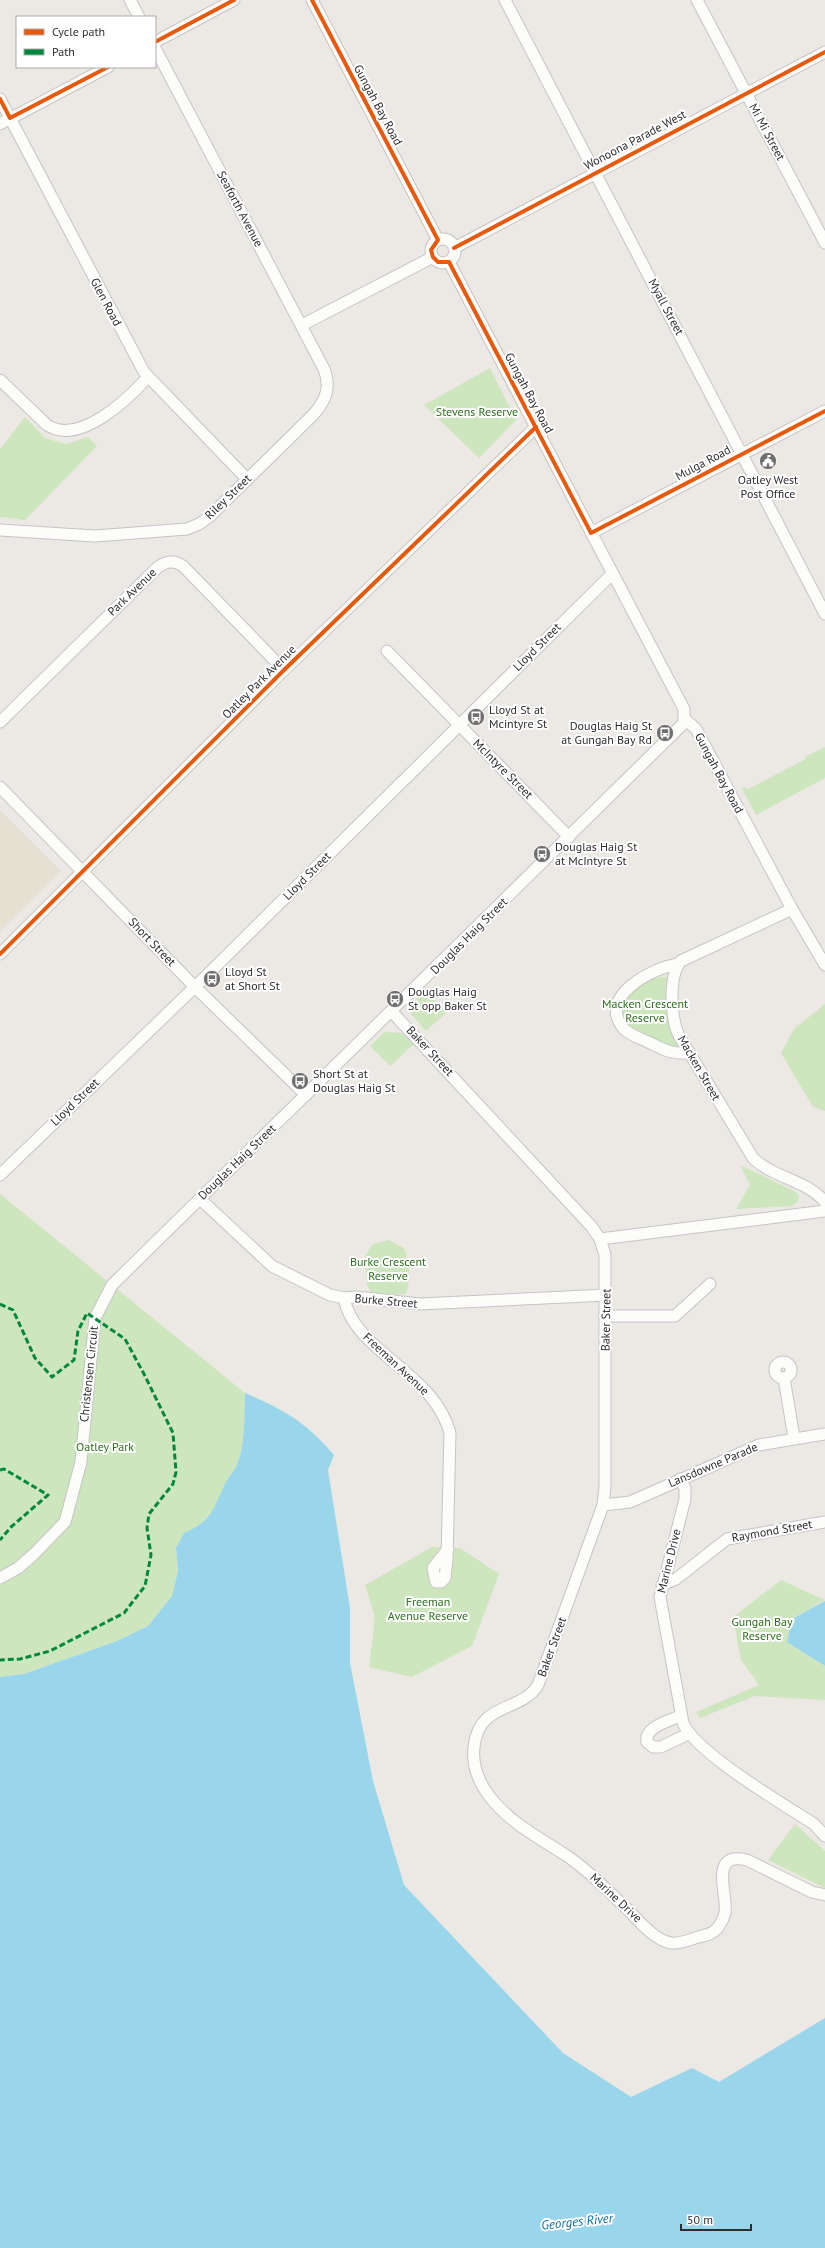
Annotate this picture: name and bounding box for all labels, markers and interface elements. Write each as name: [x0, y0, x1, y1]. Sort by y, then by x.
legend: [16, 16, 156, 68]
text: Cycle path: [52, 24, 105, 39]
text: Path: [52, 44, 75, 59]
street label: Gungah Bay Road: [351, 62, 406, 148]
street label: Mi Mi Street: [746, 101, 789, 163]
street label: Wonoona Parade West: [581, 106, 688, 173]
street label: Seaforth Avenue: [214, 168, 267, 249]
street label: Glen Road: [88, 275, 125, 328]
street label: Myall Street: [645, 276, 688, 338]
street label: Gungah Bay Road: [502, 350, 557, 436]
park label: Stevens Reserve: [436, 404, 518, 419]
street label: Mulga Road: [673, 442, 733, 483]
public building icon: Oatley West Post Office: [758, 451, 778, 471]
street label: Riley Street: [201, 471, 254, 522]
place label: Oatley West Post Office: [738, 472, 798, 501]
street label: Park Avenue: [104, 565, 159, 619]
street label: Lloyd Street: [509, 619, 564, 674]
street label: Oatley Park Avenue: [219, 642, 299, 722]
place label: Lloyd St at Mcintyre St: [489, 702, 547, 731]
bus stop icon: Lloyd St at Mcintyre St: [466, 707, 486, 727]
place label: Douglas Haig St at Gungah Bay Rd: [561, 718, 652, 747]
bus stop icon: Douglas Haig St at Gungah Bay Rd: [655, 723, 675, 743]
street label: Gungah Bay Road: [692, 730, 747, 816]
street label: McIntyre Street: [470, 736, 536, 802]
place label: Douglas Haig St at McIntyre St: [555, 839, 637, 868]
bus stop icon: Douglas Haig St at McIntyre St: [532, 844, 552, 864]
street label: Lloyd Street: [279, 848, 334, 903]
street label: Douglas Haig Street: [427, 894, 510, 977]
street label: Short Street: [126, 914, 179, 969]
place label: Lloyd St at Short St: [225, 964, 280, 993]
bus stop icon: Lloyd St at Short St: [202, 969, 222, 989]
place label: Douglas Haig St opp Baker St: [408, 984, 487, 1013]
bus stop icon: Douglas Haig St opp Baker St: [385, 989, 405, 1009]
park label: Macken Crescent Reserve: [602, 996, 688, 1025]
street label: Baker Street: [404, 1023, 457, 1079]
street label: Macken Street: [675, 1032, 724, 1103]
place label: Short St at Douglas Haig St: [313, 1066, 395, 1095]
bus stop icon: Short St at Douglas Haig St: [290, 1071, 310, 1091]
street label: Lloyd Street: [47, 1075, 102, 1129]
street label: Douglas Haig Street: [195, 1121, 279, 1203]
park label: Burke Crescent Reserve: [350, 1254, 426, 1283]
street label: Baker Street: [597, 1289, 614, 1351]
street label: Burke Street: [354, 1290, 418, 1311]
street label: Christensen Circuit: [76, 1325, 101, 1423]
street label: Freeman Avenue: [360, 1329, 433, 1398]
park label: Oatley Park: [76, 1439, 134, 1454]
street label: Lansdowne Parade: [666, 1439, 760, 1490]
street label: Raymond Street: [730, 1516, 813, 1545]
street label: Marine Drive: [653, 1527, 684, 1594]
park label: Freeman Avenue Reserve: [388, 1594, 468, 1623]
park label: Gungah Bay Reserve: [731, 1614, 793, 1643]
street label: Baker Street: [534, 1615, 569, 1679]
street label: Marine Drive: [587, 1870, 645, 1925]
scale bar: [681, 2206, 751, 2232]
water label: Georges River: [540, 2209, 614, 2234]
text: 50 m: [687, 2212, 713, 2227]

